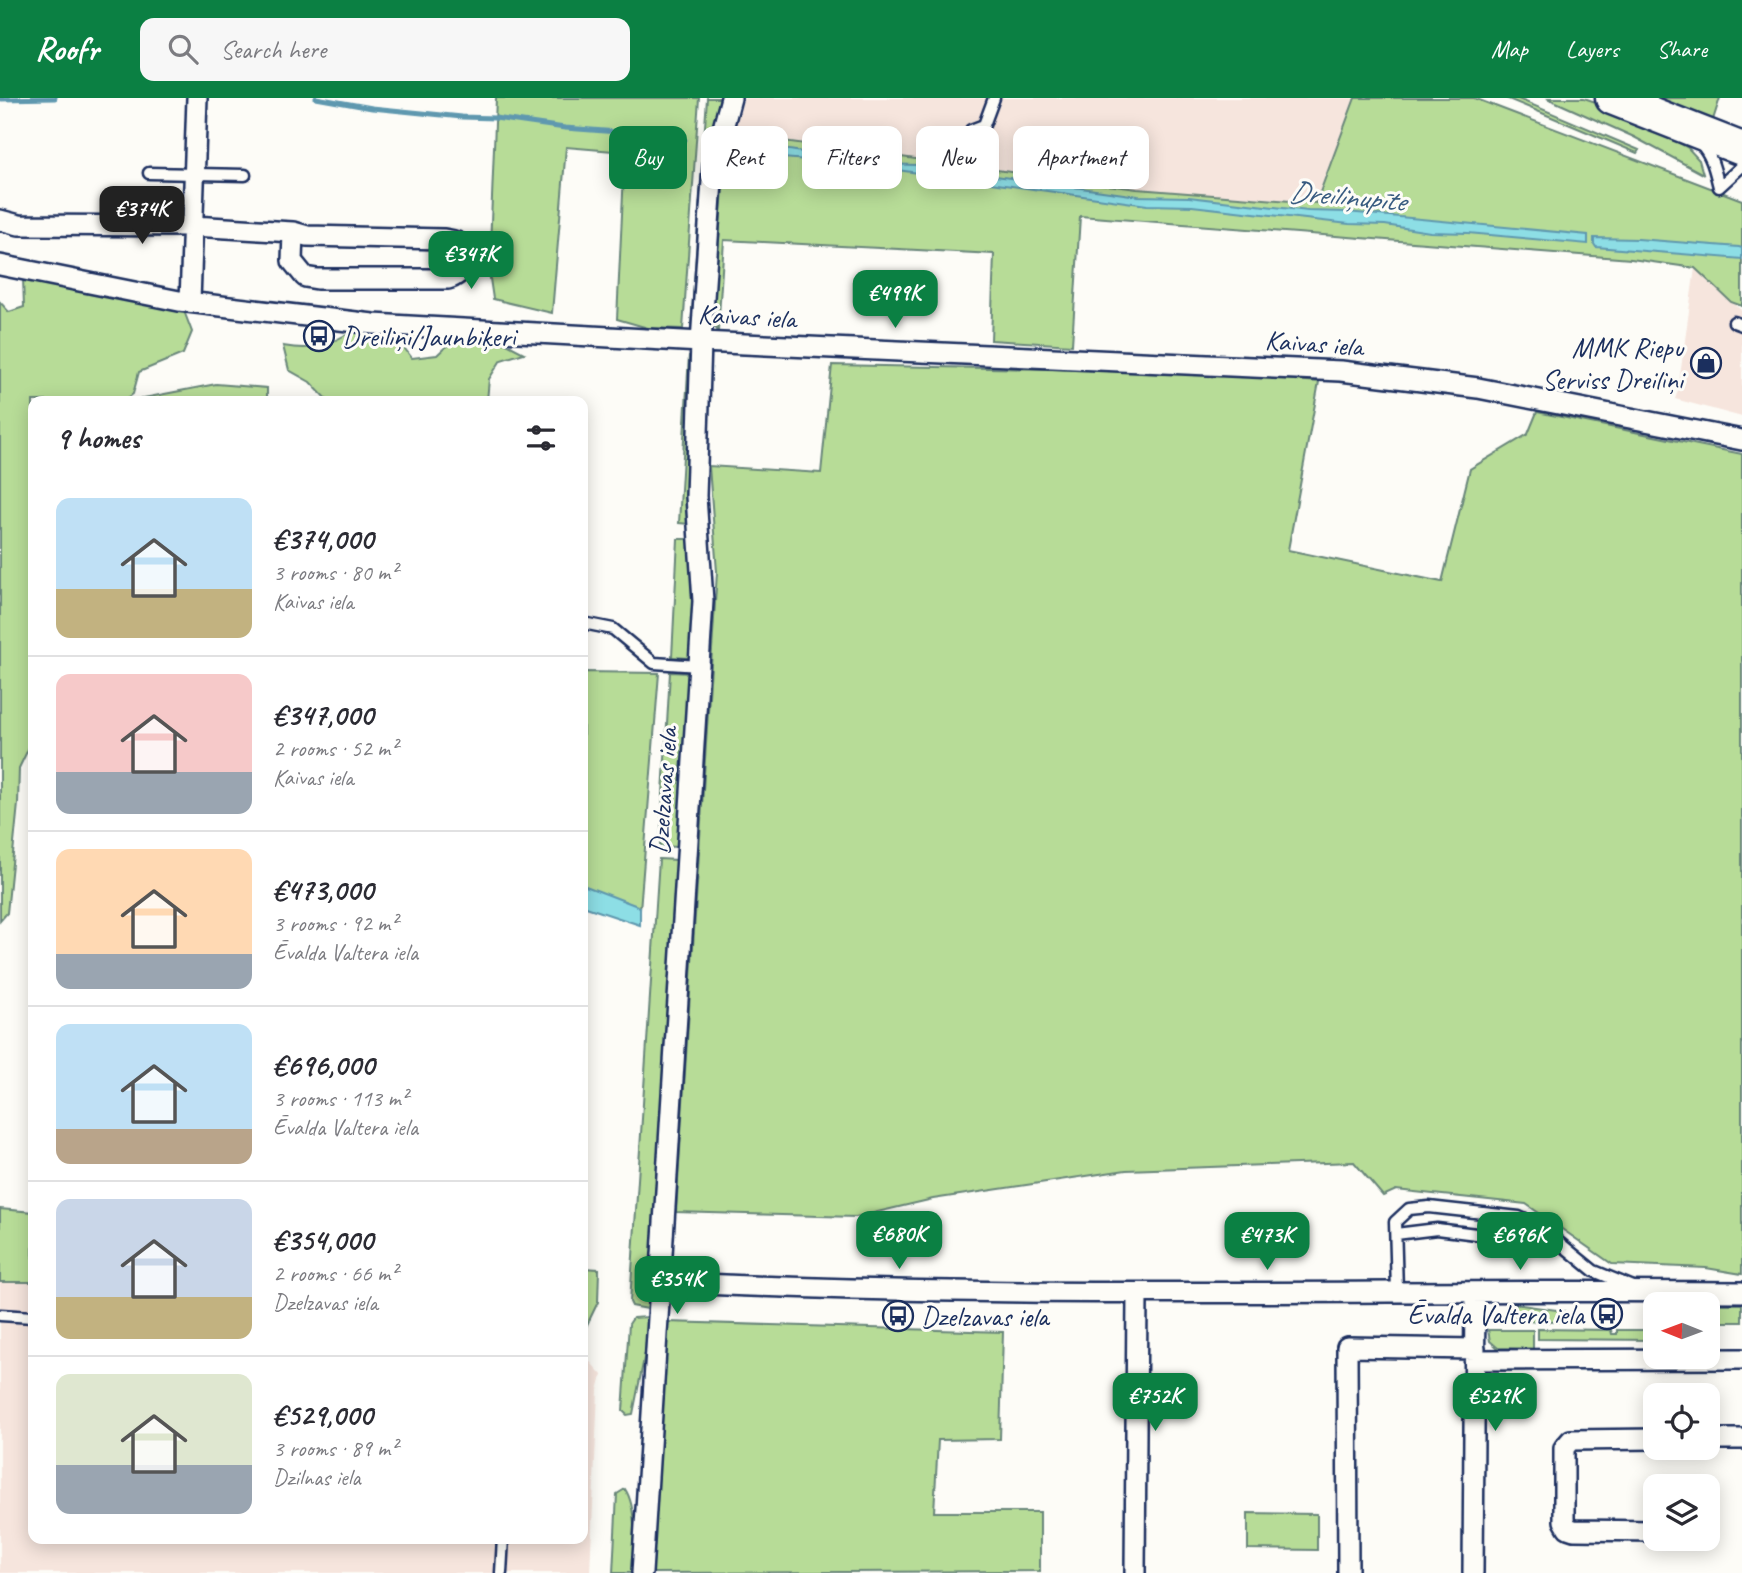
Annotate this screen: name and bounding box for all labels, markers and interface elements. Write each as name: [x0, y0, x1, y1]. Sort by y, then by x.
search box: [140, 18, 630, 81]
text: Roofr: [35, 28, 98, 70]
icon: search: [164, 30, 202, 68]
text: Search here: [220, 33, 326, 66]
text: Map: [1491, 34, 1528, 64]
text: Layers: [1566, 34, 1619, 64]
text: Share: [1657, 34, 1707, 64]
chip: Buy: [609, 126, 687, 189]
chip: Rent: [701, 126, 788, 189]
chip: Filters: [802, 126, 902, 189]
chip: New: [916, 126, 999, 189]
chip: Apartment: [1013, 126, 1149, 189]
water label: Dreiliņupīte: [1288, 172, 1411, 220]
pin: €374K: [93, 186, 191, 246]
text: €374K: [116, 194, 169, 223]
pin: €347K: [422, 232, 520, 291]
text: €347K: [445, 239, 498, 268]
pin: €499K: [846, 271, 944, 330]
text: €499K: [869, 278, 921, 307]
street label: Kaivas iela: [697, 296, 799, 336]
bus stop icon: Dreiliņi/Jaunbiķeri: [302, 319, 336, 353]
place label: Dreiliņi/Jaunbiķeri: [342, 319, 519, 354]
street label: Kaivas iela: [1264, 322, 1367, 364]
place label: MMK Riepu Serviss Dreiliņi: [1542, 330, 1687, 397]
shop icon: MMK Riepu Serviss Dreiliņi: [1689, 346, 1723, 380]
text: 9 homes: [56, 419, 140, 457]
icon: filters: [522, 419, 560, 457]
text: €374,000: [273, 520, 373, 558]
icon: home: [112, 526, 196, 610]
text: 3 rooms · 80 m²: [273, 558, 397, 587]
text: Kaivas iela: [273, 587, 353, 616]
text: €347,000: [273, 696, 373, 734]
icon: home: [112, 702, 196, 786]
street label: Dzelzavas iela: [641, 724, 685, 856]
text: 2 rooms · 52 m²: [273, 734, 397, 763]
text: Kaivas iela: [273, 763, 353, 792]
text: €473,000: [273, 871, 373, 909]
icon: home: [112, 877, 196, 961]
text: 3 rooms · 92 m²: [273, 909, 397, 938]
text: Ēvalda Valtera iela: [273, 938, 418, 967]
text: €696,000: [273, 1046, 374, 1084]
icon: home: [112, 1052, 196, 1136]
text: 3 rooms · 113 m²: [273, 1084, 408, 1113]
text: Ēvalda Valtera iela: [273, 1113, 418, 1142]
pin: €680K: [850, 1212, 948, 1271]
pin: €473K: [1218, 1212, 1316, 1272]
pin: €696K: [1471, 1212, 1569, 1272]
text: €680K: [872, 1219, 926, 1248]
text: €473K: [1241, 1220, 1294, 1249]
text: €696K: [1493, 1220, 1547, 1249]
text: €354,000: [273, 1221, 373, 1259]
icon: home: [112, 1227, 196, 1311]
pin: €354K: [628, 1256, 726, 1316]
text: 2 rooms · 66 m²: [273, 1259, 397, 1288]
text: €354K: [651, 1264, 703, 1293]
text: Dzelzavas iela: [273, 1288, 378, 1317]
north arrow: [1643, 1292, 1720, 1368]
map controls: [1643, 1292, 1720, 1551]
place label: Ēvalda Valtera iela: [1408, 1297, 1586, 1332]
bus stop icon: Ēvalda Valtera iela: [1590, 1297, 1624, 1331]
bus stop icon: Dzelzavas iela: [881, 1299, 915, 1333]
place label: Dzelzavas iela: [921, 1299, 1051, 1334]
pin: €752K: [1106, 1374, 1204, 1433]
pin: €529K: [1446, 1374, 1544, 1433]
text: €752K: [1129, 1381, 1181, 1410]
text: €529K: [1469, 1381, 1521, 1410]
button: locate: [1643, 1383, 1720, 1460]
text: €529,000: [273, 1396, 373, 1434]
icon: home: [112, 1402, 196, 1486]
text: 3 rooms · 89 m²: [273, 1434, 397, 1463]
text: Dzilnas iela: [273, 1463, 361, 1492]
button: layers: [1643, 1474, 1720, 1551]

